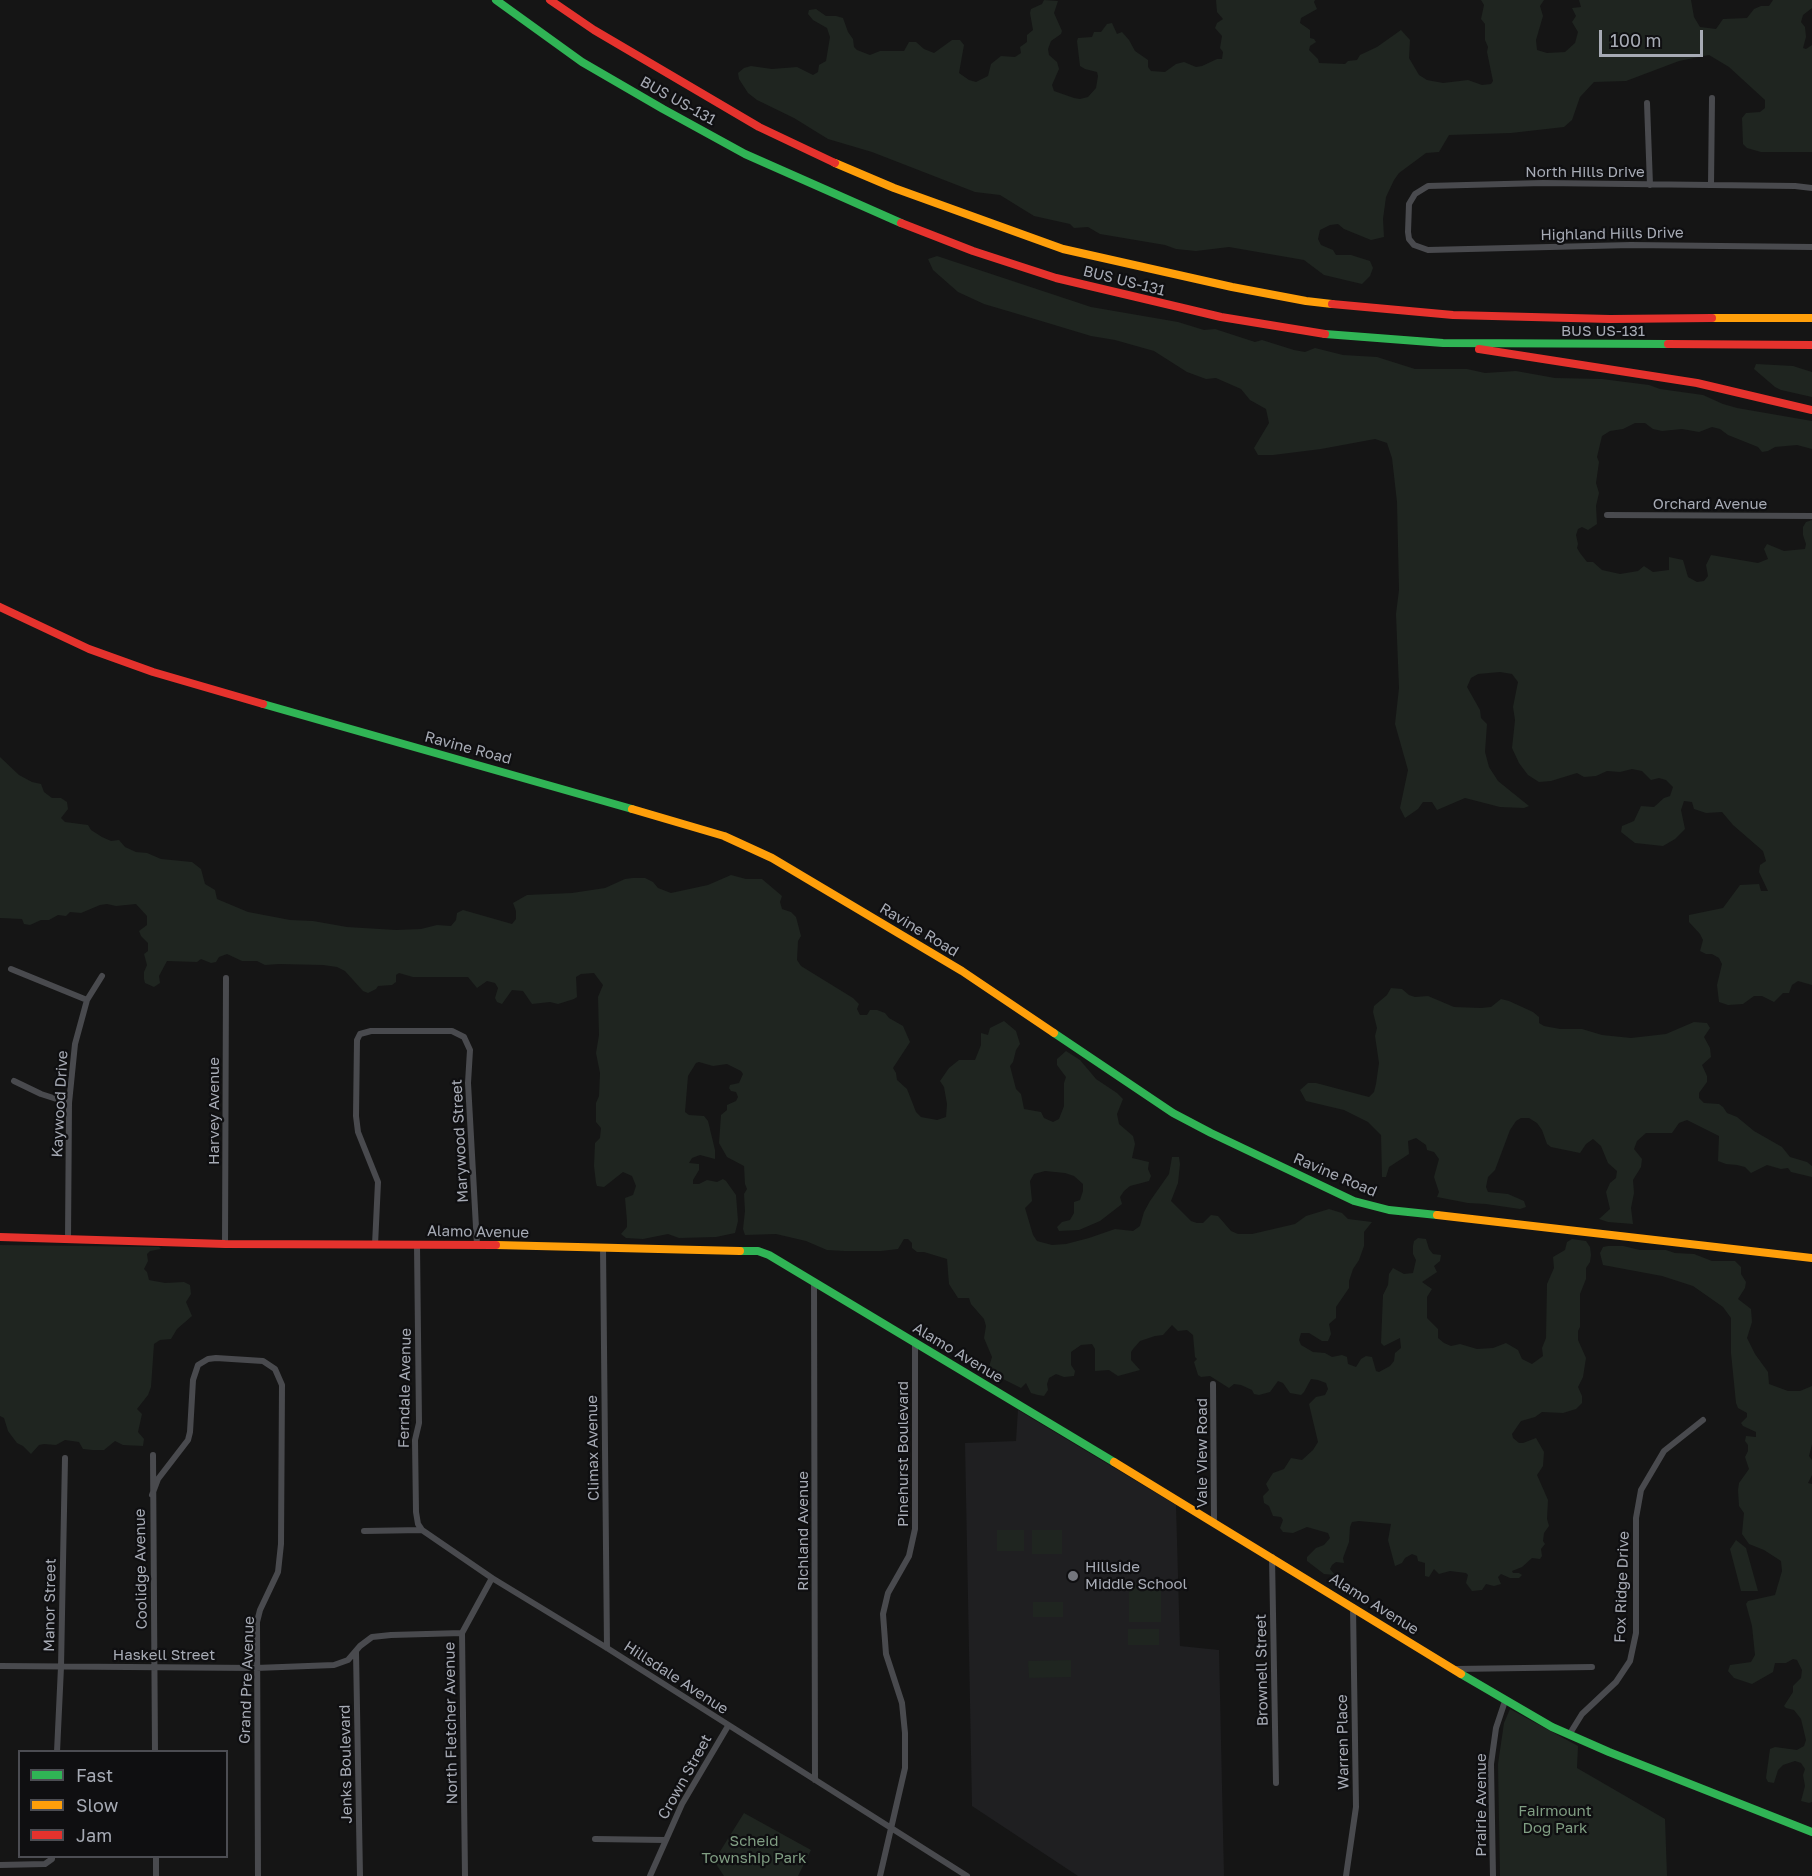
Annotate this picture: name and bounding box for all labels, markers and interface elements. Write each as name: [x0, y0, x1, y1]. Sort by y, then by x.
scale bar: [1602, 18, 1706, 56]
text: 100 m: [1610, 29, 1661, 51]
street label: BUS US-131: [637, 73, 719, 129]
street label: North Hills Drive: [1525, 163, 1645, 181]
street label: Highland Hills Drive: [1540, 224, 1684, 244]
street label: BUS US-131: [1081, 262, 1167, 300]
street label: BUS US-131: [1561, 322, 1645, 340]
street label: Orchard Avenue: [1653, 495, 1767, 513]
street label: Ravine Road: [423, 728, 513, 768]
street label: Ravine Road: [876, 899, 962, 961]
street label: Kaywood Drive: [48, 1050, 72, 1158]
street label: Harvey Avenue: [205, 1057, 223, 1165]
street label: Marywood Street: [448, 1079, 472, 1203]
street label: Ravine Road: [1290, 1149, 1380, 1201]
street label: Alamo Avenue: [427, 1222, 529, 1242]
street label: Alamo Avenue: [910, 1319, 1006, 1387]
street label: Ferndale Avenue: [395, 1328, 415, 1448]
street label: Pinehurst Boulevard: [894, 1381, 912, 1527]
street label: Climax Avenue: [583, 1395, 603, 1501]
street label: Vale View Road: [1193, 1398, 1211, 1508]
street label: Richland Avenue: [794, 1471, 812, 1591]
street label: Coolidge Avenue: [131, 1508, 151, 1630]
street label: Fox Ridge Drive: [1611, 1531, 1633, 1643]
street label: Manor Street: [40, 1558, 60, 1652]
place label: Hillside Middle School: [1085, 1558, 1187, 1593]
marker: Hillside Middle School: [1066, 1569, 1080, 1583]
street label: Alamo Avenue: [1326, 1569, 1422, 1639]
street label: Brownell Street: [1252, 1614, 1272, 1726]
street label: Grand Pre Avenue: [236, 1616, 258, 1744]
street label: Hillsdale Avenue: [620, 1638, 732, 1718]
street label: North Fletcher Avenue: [441, 1642, 461, 1804]
street label: Haskell Street: [113, 1646, 215, 1664]
street label: Warren Place: [1333, 1694, 1353, 1790]
street label: Jenks Boulevard: [336, 1704, 356, 1824]
street label: Crown Street: [654, 1731, 716, 1823]
legend: [18, 1750, 228, 1858]
street label: Prairie Avenue: [1472, 1753, 1490, 1857]
text: Fast: [76, 1764, 113, 1786]
text: Slow: [76, 1794, 118, 1816]
park label: Fairmount Dog Park: [1518, 1802, 1592, 1837]
text: Jam: [76, 1824, 112, 1846]
park label: Scheid Township Park: [702, 1832, 806, 1867]

